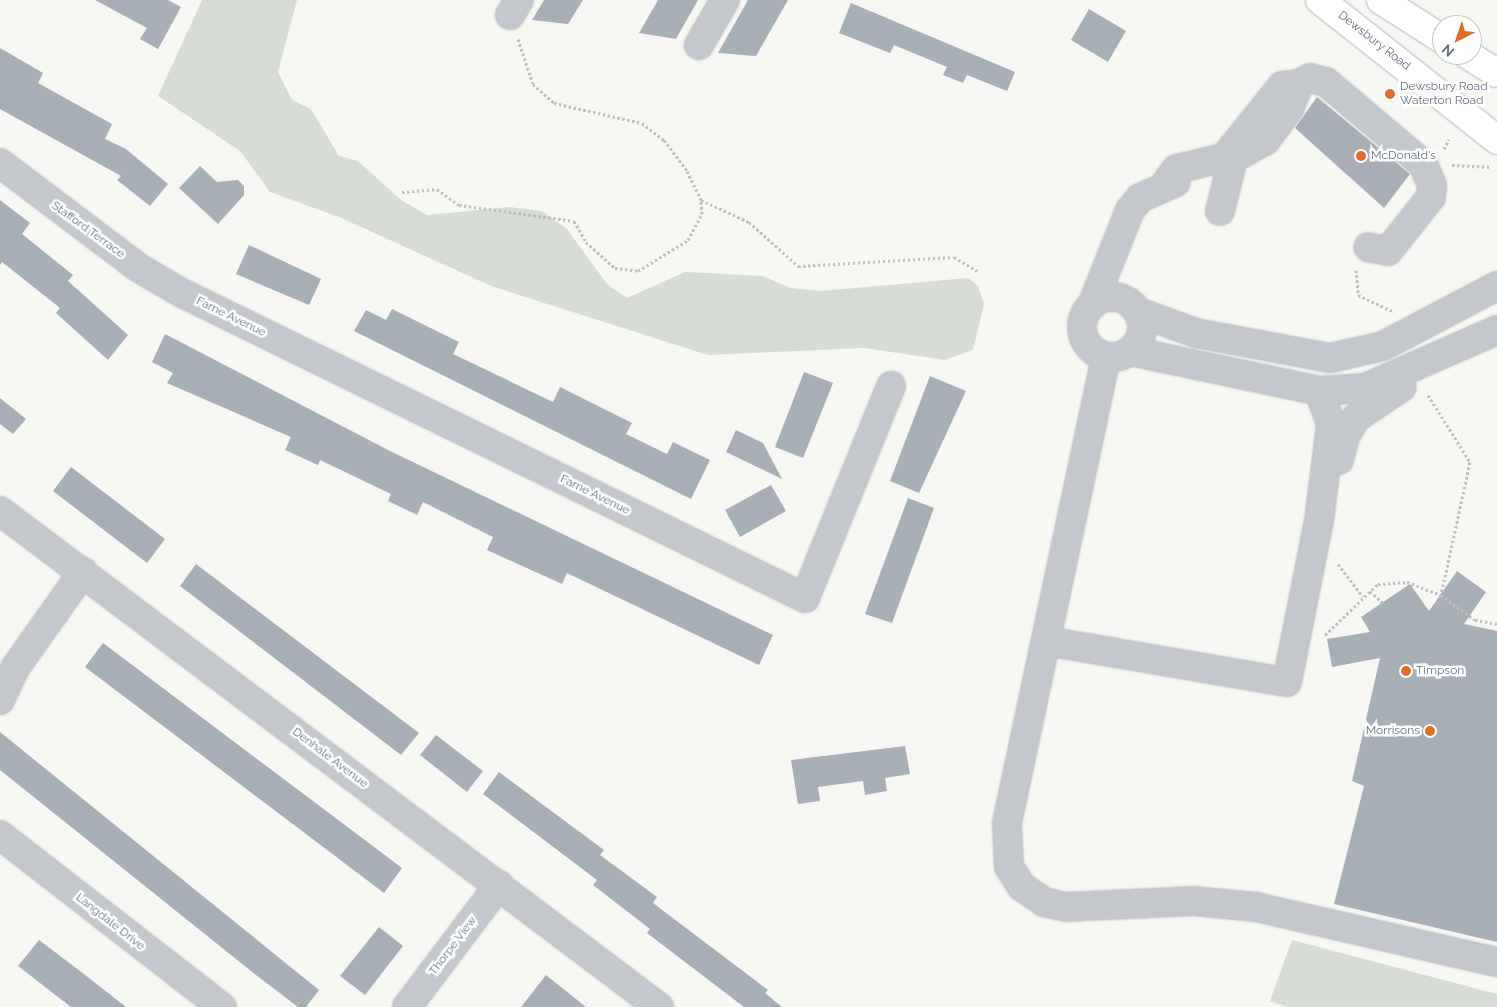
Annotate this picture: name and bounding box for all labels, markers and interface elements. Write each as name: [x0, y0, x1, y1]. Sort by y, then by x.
street label: Dewsbury Road: [1335, 8, 1413, 74]
north arrow: [1432, 15, 1482, 65]
text: N: [1439, 41, 1457, 60]
place label: Dewsbury Road Waterton Road: [1400, 80, 1488, 108]
marker: Dewsbury Road Waterton Road: [1384, 88, 1396, 100]
place label: McDonald's: [1371, 149, 1436, 163]
marker: McDonald's: [1355, 150, 1367, 162]
street label: Stafford Terrace: [48, 198, 128, 262]
street label: Farne Avenue: [194, 294, 268, 340]
street label: Farne Avenue: [558, 472, 632, 518]
place label: Timpson: [1416, 664, 1464, 678]
marker: Timpson: [1400, 665, 1412, 677]
place label: Morrisons: [1366, 724, 1420, 738]
street label: Denhale Avenue: [289, 725, 371, 791]
marker: Morrisons: [1424, 725, 1436, 737]
street label: Langdale Drive: [72, 890, 148, 954]
street label: Thorpe View: [426, 913, 480, 979]

